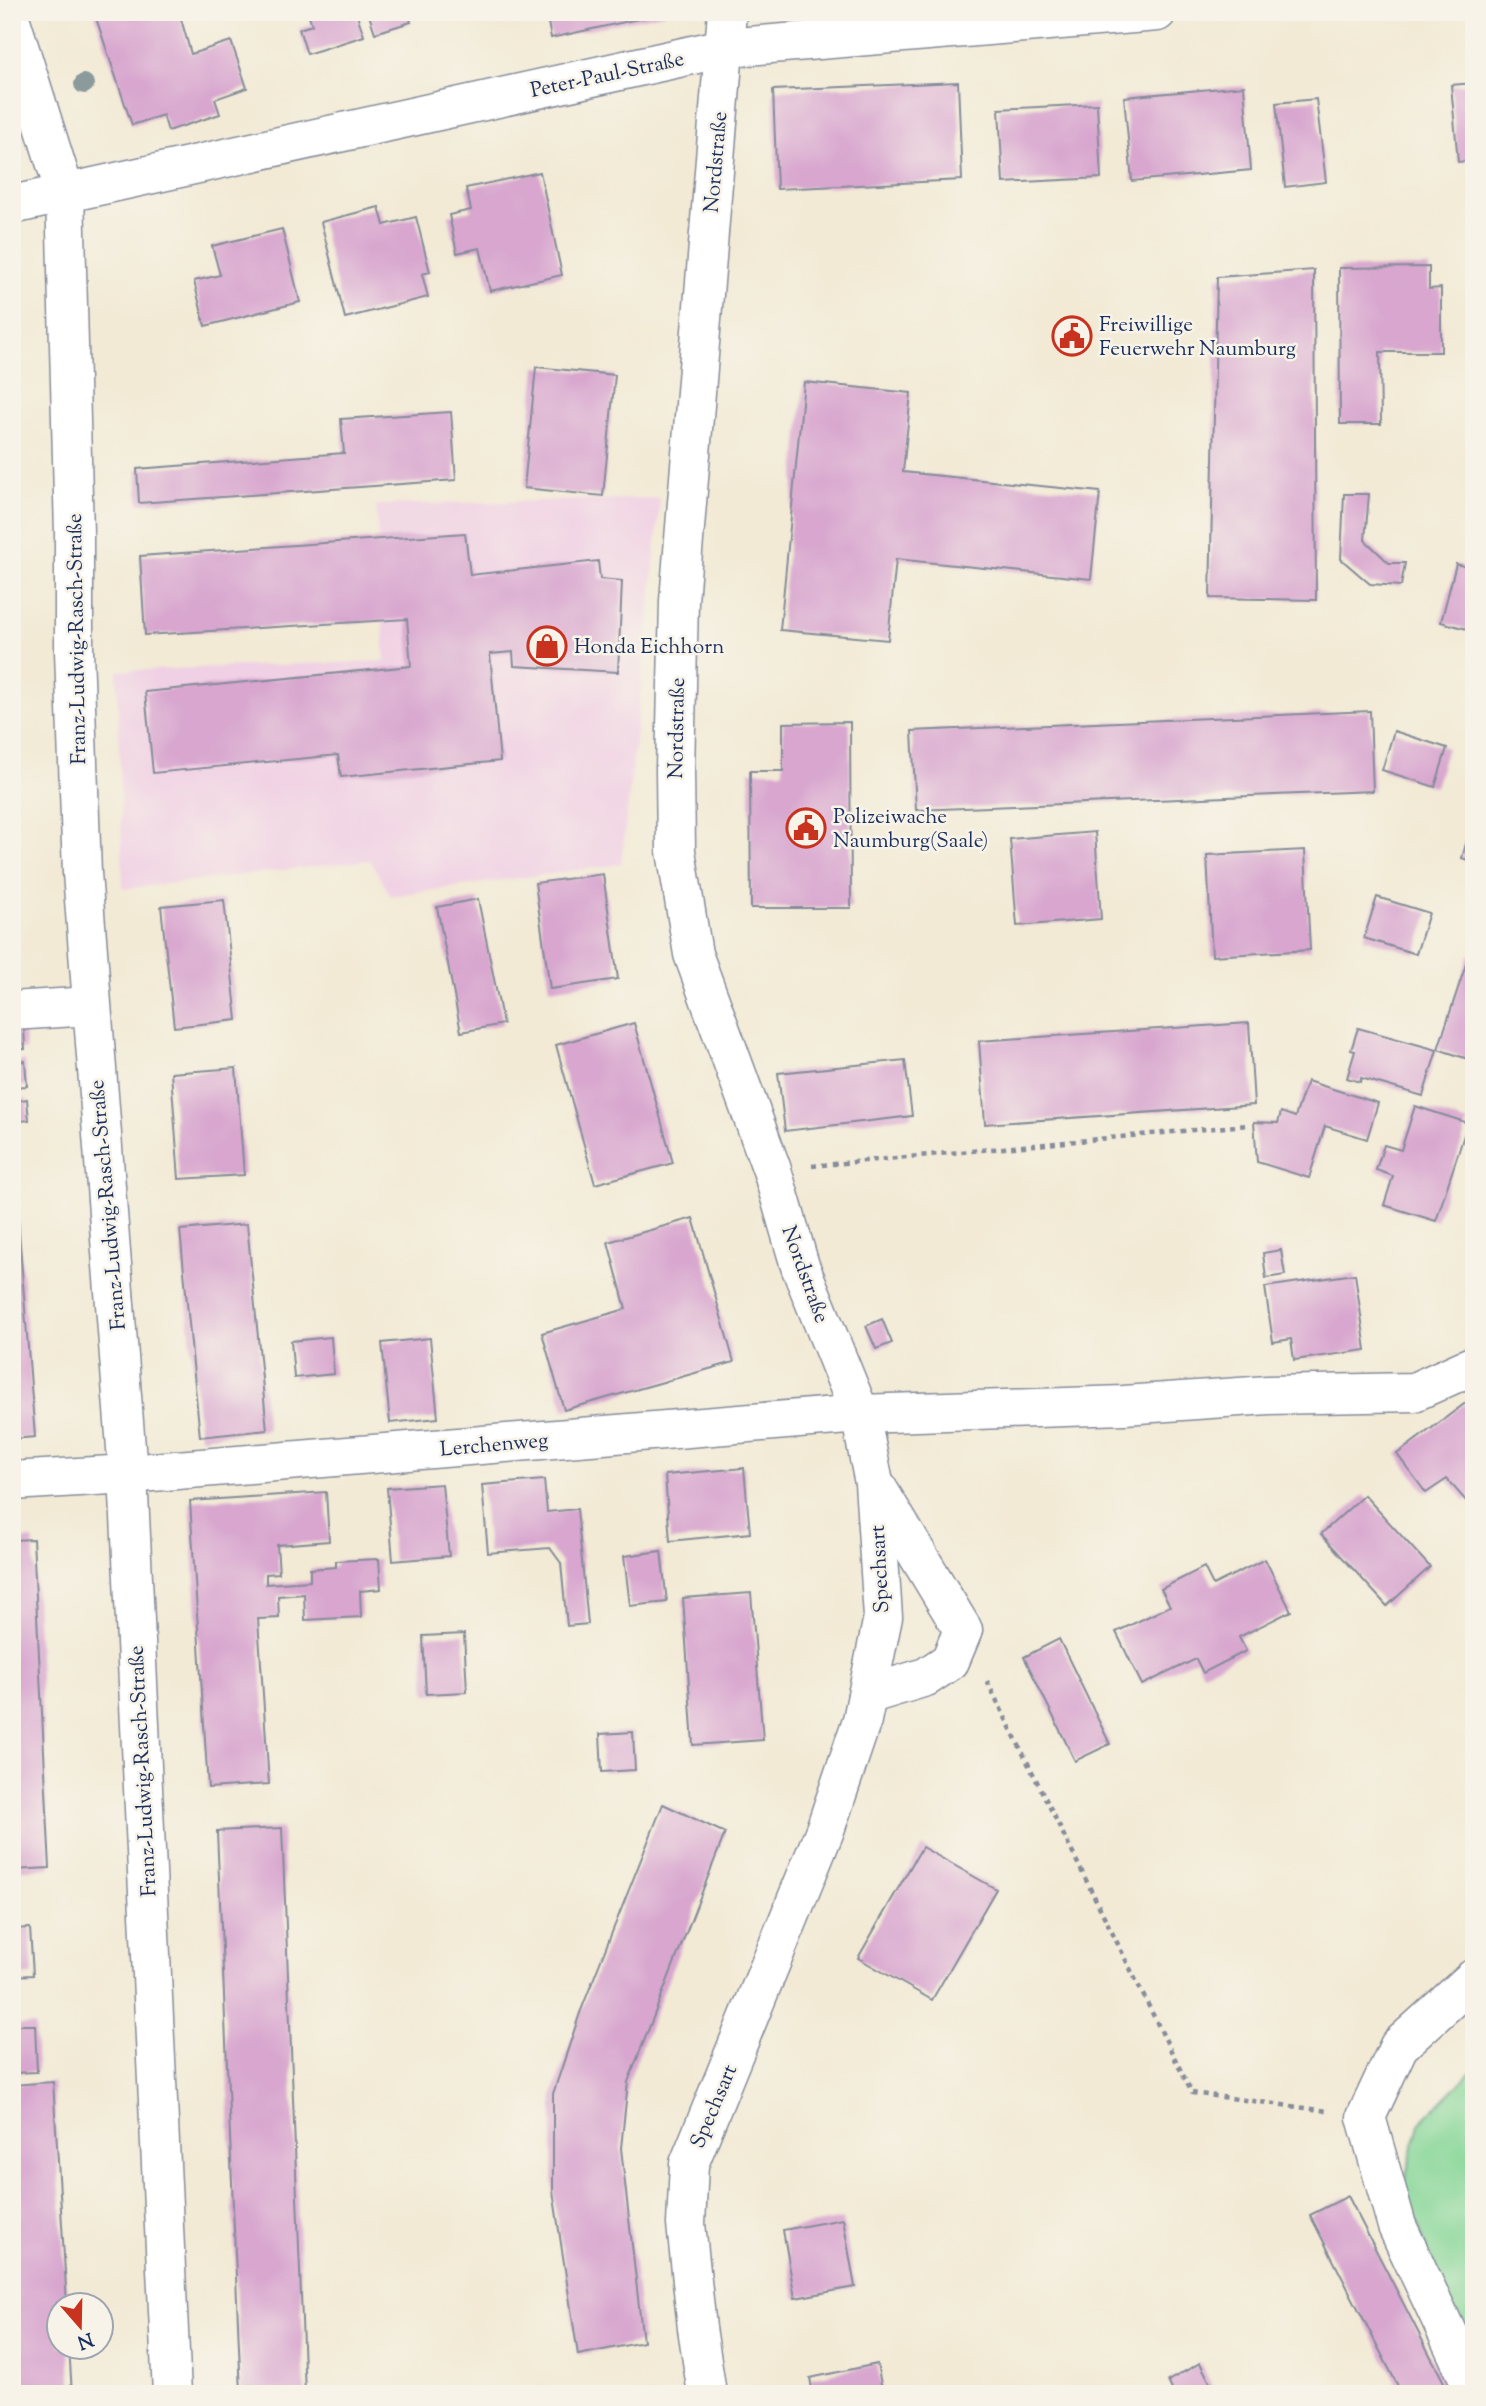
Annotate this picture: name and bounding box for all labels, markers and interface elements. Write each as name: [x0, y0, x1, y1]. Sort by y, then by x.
street label: Peter-Paul-Straße: [528, 45, 687, 107]
street label: Nordstraße: [698, 110, 736, 214]
place label: Freiwillige Feuerwehr Naumburg: [1099, 311, 1296, 365]
public building icon: Freiwillige Feuerwehr Naumburg: [1051, 315, 1093, 357]
street label: Franz-Ludwig-Rasch-Straße: [61, 513, 95, 765]
shop icon: Honda Eichhorn: [526, 625, 568, 667]
place label: Honda Eichhorn: [574, 633, 724, 663]
street label: Nordstraße: [662, 677, 694, 779]
place label: Polizeiwache Naumburg(Saale): [833, 803, 988, 857]
public building icon: Polizeiwache Naumburg(Saale): [785, 807, 827, 849]
street label: Franz-Ludwig-Rasch-Straße: [83, 1078, 135, 1331]
street label: Nordstraße: [773, 1222, 836, 1328]
street label: Lerchenweg: [439, 1426, 550, 1466]
street label: Spechsart: [864, 1524, 898, 1614]
street label: Franz-Ludwig-Rasch-Straße: [122, 1645, 166, 1897]
street label: Spechsart: [684, 2060, 746, 2153]
north arrow: [46, 2290, 116, 2360]
text: N: [73, 2324, 97, 2355]

